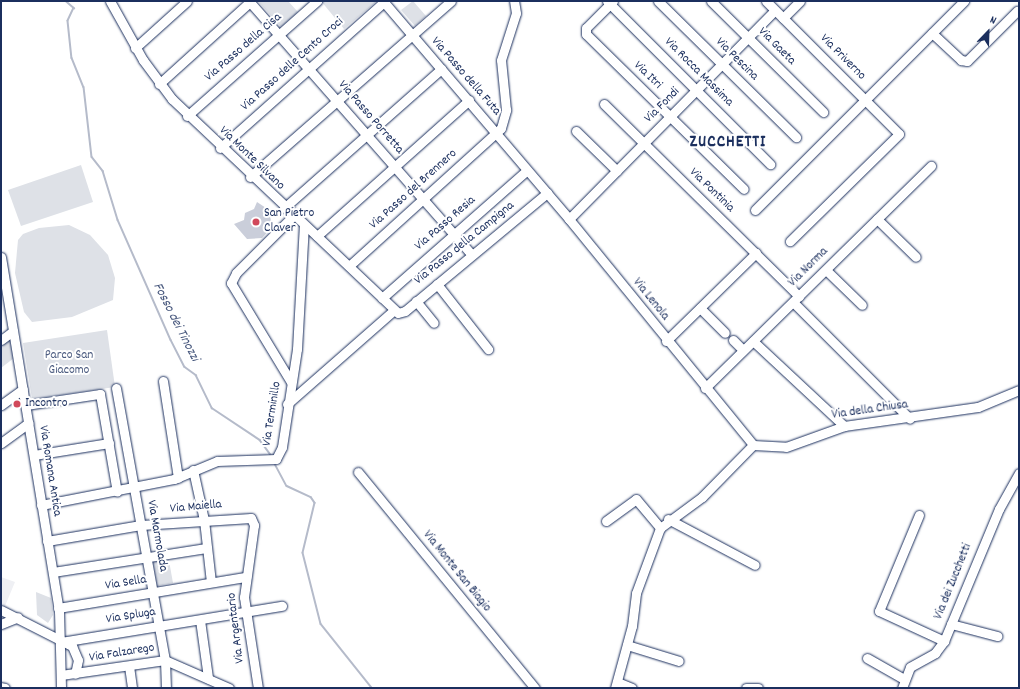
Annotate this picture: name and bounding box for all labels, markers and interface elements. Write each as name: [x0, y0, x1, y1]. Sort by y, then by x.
street label: Via Passo della Cisa: [202, 10, 286, 86]
north arrow: [968, 12, 1008, 52]
text: N: [987, 13, 998, 29]
street label: Via Passo delle Cento Croci: [239, 15, 347, 115]
street label: Via Gaeta: [754, 25, 798, 69]
street label: Via Priverno: [816, 32, 868, 84]
street label: Via Passo della Futa: [427, 35, 503, 119]
street label: Via Rocca Massima: [660, 35, 736, 111]
street label: Via Pescina: [711, 35, 761, 85]
street label: Via Itri: [629, 59, 665, 93]
street label: Via Passo Porretta: [334, 78, 406, 158]
street label: Via Fondi: [642, 85, 684, 127]
street label: Via Monte Silvano: [215, 124, 287, 194]
district label: ZUCCHETTI: [690, 134, 766, 154]
street label: Via Passo del Brennero: [367, 147, 461, 233]
street label: Via Pontinia: [685, 166, 737, 216]
street label: Via Passo Resia: [412, 193, 480, 255]
street label: Via Passo della Campigna: [412, 199, 518, 289]
place label: San Pietro Claver: [264, 207, 314, 238]
marker: San Pietro Claver: [251, 217, 261, 227]
street label: Via Norma: [786, 245, 832, 291]
street label: Via Lenola: [628, 276, 672, 324]
water label: Fosso dei Tinozzi: [149, 280, 203, 364]
park label: Parco San Giacomo: [45, 349, 93, 380]
street label: Via Terminillo: [260, 381, 286, 447]
place label: Incontro: [25, 396, 67, 412]
street label: Via della Chiusa: [831, 398, 909, 424]
marker: Incontro: [12, 399, 22, 409]
street label: Via Romana Antica: [34, 425, 64, 517]
street label: Via Maiella: [170, 498, 222, 518]
street label: Via Marmolada: [142, 499, 170, 573]
street label: Via Monte San Biagio: [418, 528, 494, 616]
street label: Via dei Zucchetti: [932, 542, 976, 622]
street label: Via Sella: [104, 573, 148, 595]
street label: Via Argentario: [225, 592, 249, 664]
street label: Via Spluga: [105, 605, 157, 629]
street label: Via Falzarego: [88, 641, 156, 667]

